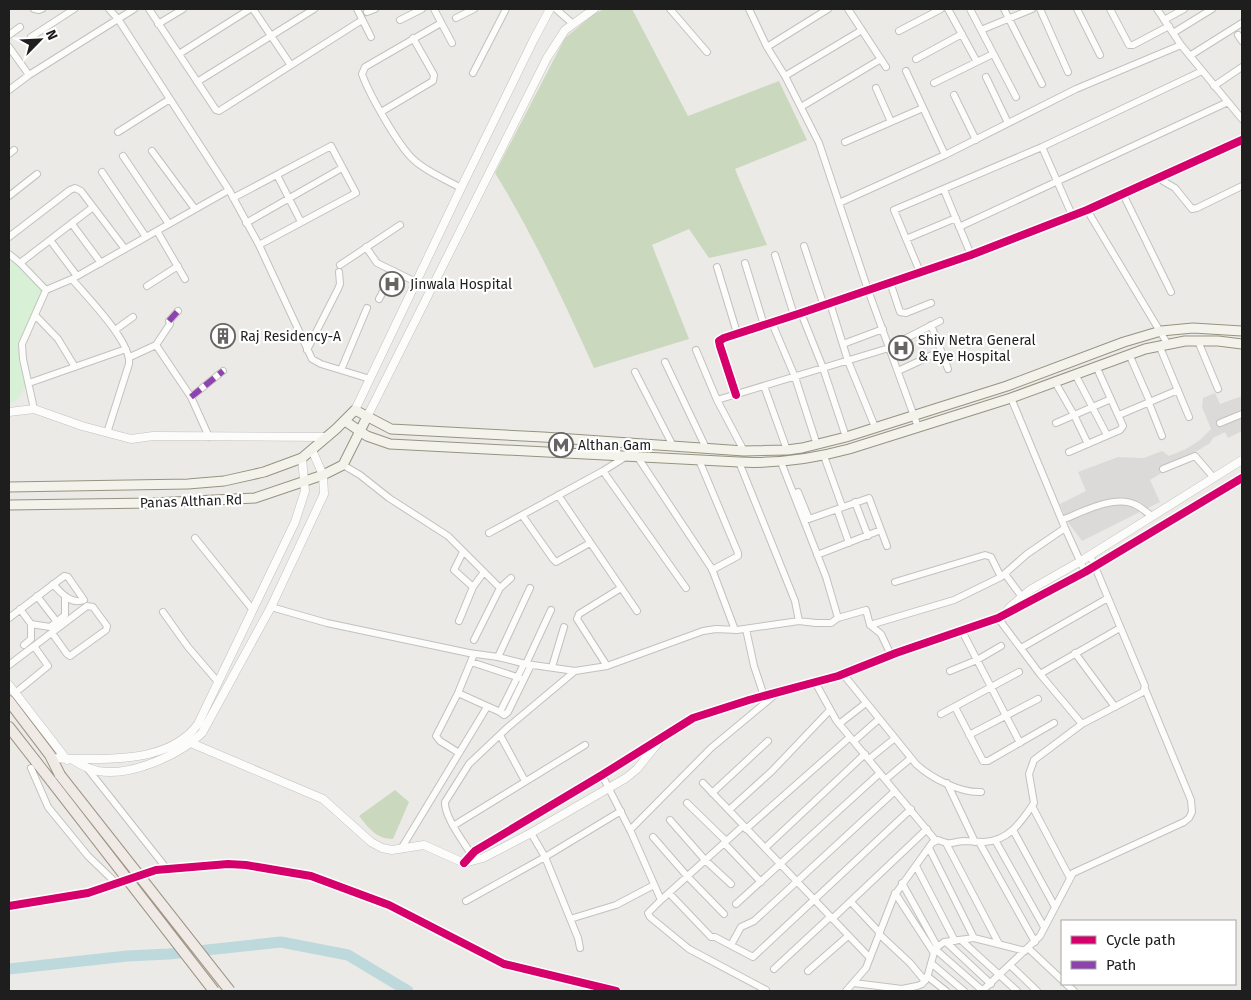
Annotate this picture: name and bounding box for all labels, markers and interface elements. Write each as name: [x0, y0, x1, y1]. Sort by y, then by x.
north arrow: [15, 15, 65, 65]
text: N: [42, 27, 61, 43]
hospital icon: Jinwala Hospital: [379, 271, 405, 297]
place label: Jinwala Hospital: [410, 276, 512, 293]
building icon: Raj Residency-A: [210, 323, 236, 349]
place label: Raj Residency-A: [240, 328, 341, 345]
place label: Shiv Netra General & Eye Hospital: [918, 332, 1036, 365]
hospital icon: Shiv Netra General & Eye Hospital: [888, 335, 914, 361]
metro station icon: Althan Gam: [548, 432, 574, 458]
place label: Althan Gam: [578, 437, 651, 454]
street label: Panas Althan Rd: [140, 491, 243, 512]
legend: [1061, 920, 1236, 985]
text: Cycle path: [1106, 931, 1176, 949]
text: Path: [1106, 956, 1136, 974]

